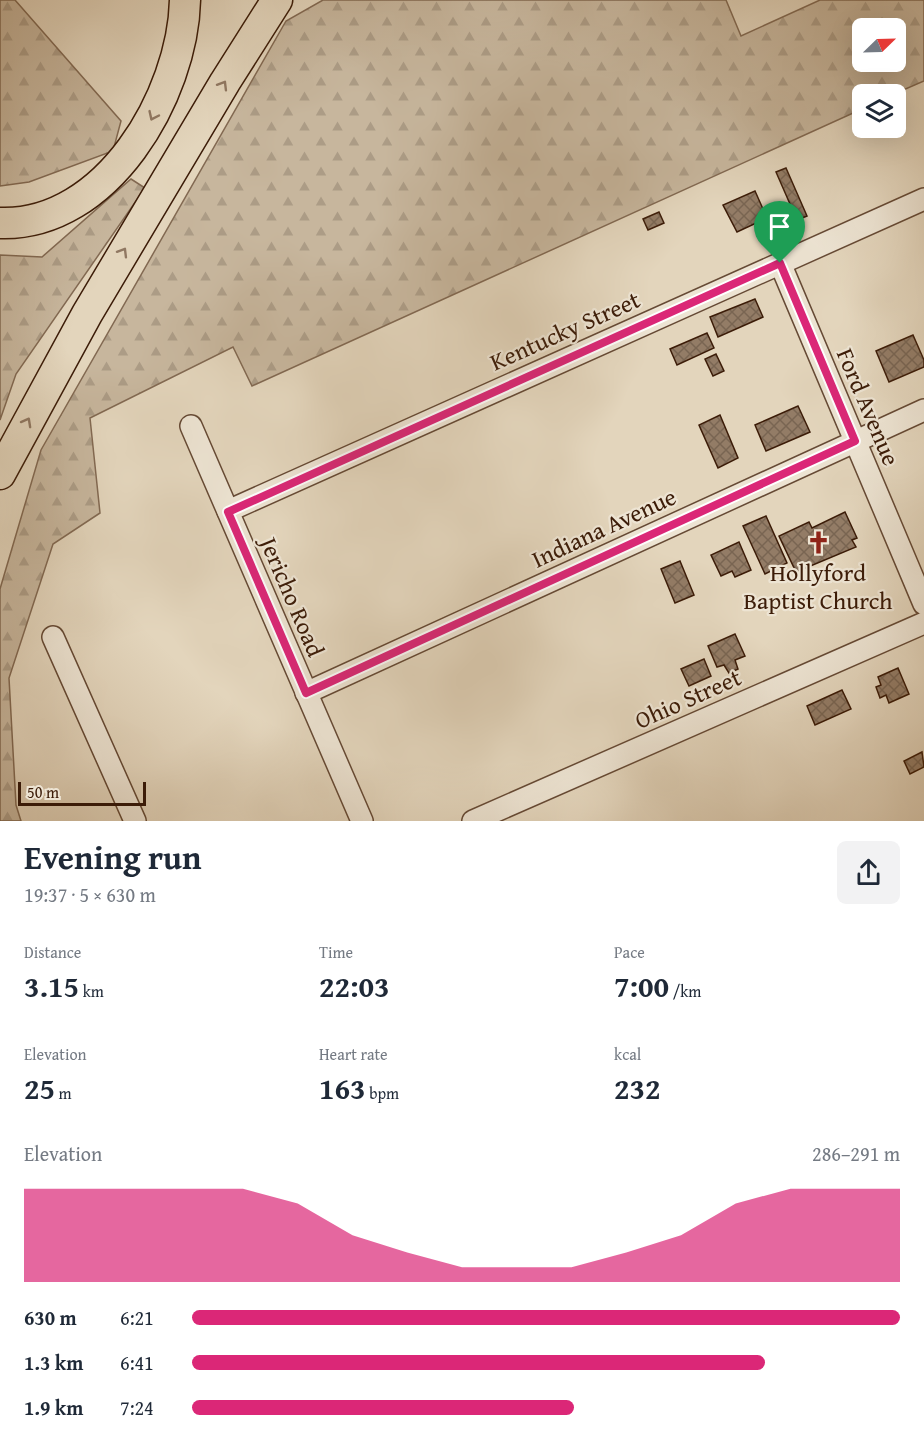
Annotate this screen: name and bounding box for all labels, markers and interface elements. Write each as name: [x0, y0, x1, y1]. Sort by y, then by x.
north arrow: [852, 18, 906, 72]
map controls: [852, 18, 906, 138]
one-way arrow: [216, 81, 228, 91]
button: layers: [852, 84, 906, 138]
one-way arrow: [148, 109, 160, 120]
pin: [754, 201, 805, 263]
icon: arrive: [763, 210, 796, 243]
one-way arrow: [116, 248, 128, 258]
street label: Kentucky Street: [484, 282, 646, 379]
street label: Ford Avenue: [828, 343, 909, 471]
one-way arrow: [20, 418, 31, 428]
street label: Indiana Avenue: [526, 479, 682, 576]
street label: Jericho Road: [250, 529, 333, 662]
church icon: Hollyford Baptist Church: [805, 530, 831, 556]
place label: Hollyford Baptist Church: [743, 555, 893, 618]
street label: Ohio Street: [629, 659, 747, 738]
scale bar: [18, 779, 146, 806]
text: 50 m: [27, 780, 59, 804]
text: Evening run: [24, 833, 201, 881]
button: share: [837, 841, 900, 904]
text: 19:37 · 5 × 630 m: [24, 880, 156, 909]
text: Distance: [24, 940, 81, 964]
text: Time: [319, 940, 353, 964]
text: Pace: [614, 940, 645, 964]
text: 3.15: [24, 964, 79, 1008]
text: 22:03: [319, 964, 390, 1008]
text: 7:00: [614, 964, 669, 1008]
text: km: [79, 979, 104, 1003]
text: /km: [669, 979, 701, 1003]
text: Elevation: [24, 1042, 87, 1066]
text: Heart rate: [319, 1042, 388, 1066]
text: kcal: [614, 1042, 641, 1066]
text: 25: [24, 1066, 55, 1110]
text: 163: [319, 1066, 366, 1110]
text: 232: [614, 1066, 661, 1110]
text: m: [55, 1081, 72, 1105]
text: bpm: [366, 1081, 399, 1105]
text: Elevation: [24, 1139, 102, 1168]
text: 286–291 m: [812, 1139, 900, 1168]
text: 630 m: [24, 1303, 77, 1332]
text: 6:21: [120, 1303, 154, 1332]
text: 1.3 km: [24, 1348, 83, 1377]
text: 6:41: [120, 1348, 154, 1377]
text: 1.9 km: [24, 1393, 83, 1422]
text: 7:24: [120, 1393, 154, 1422]

